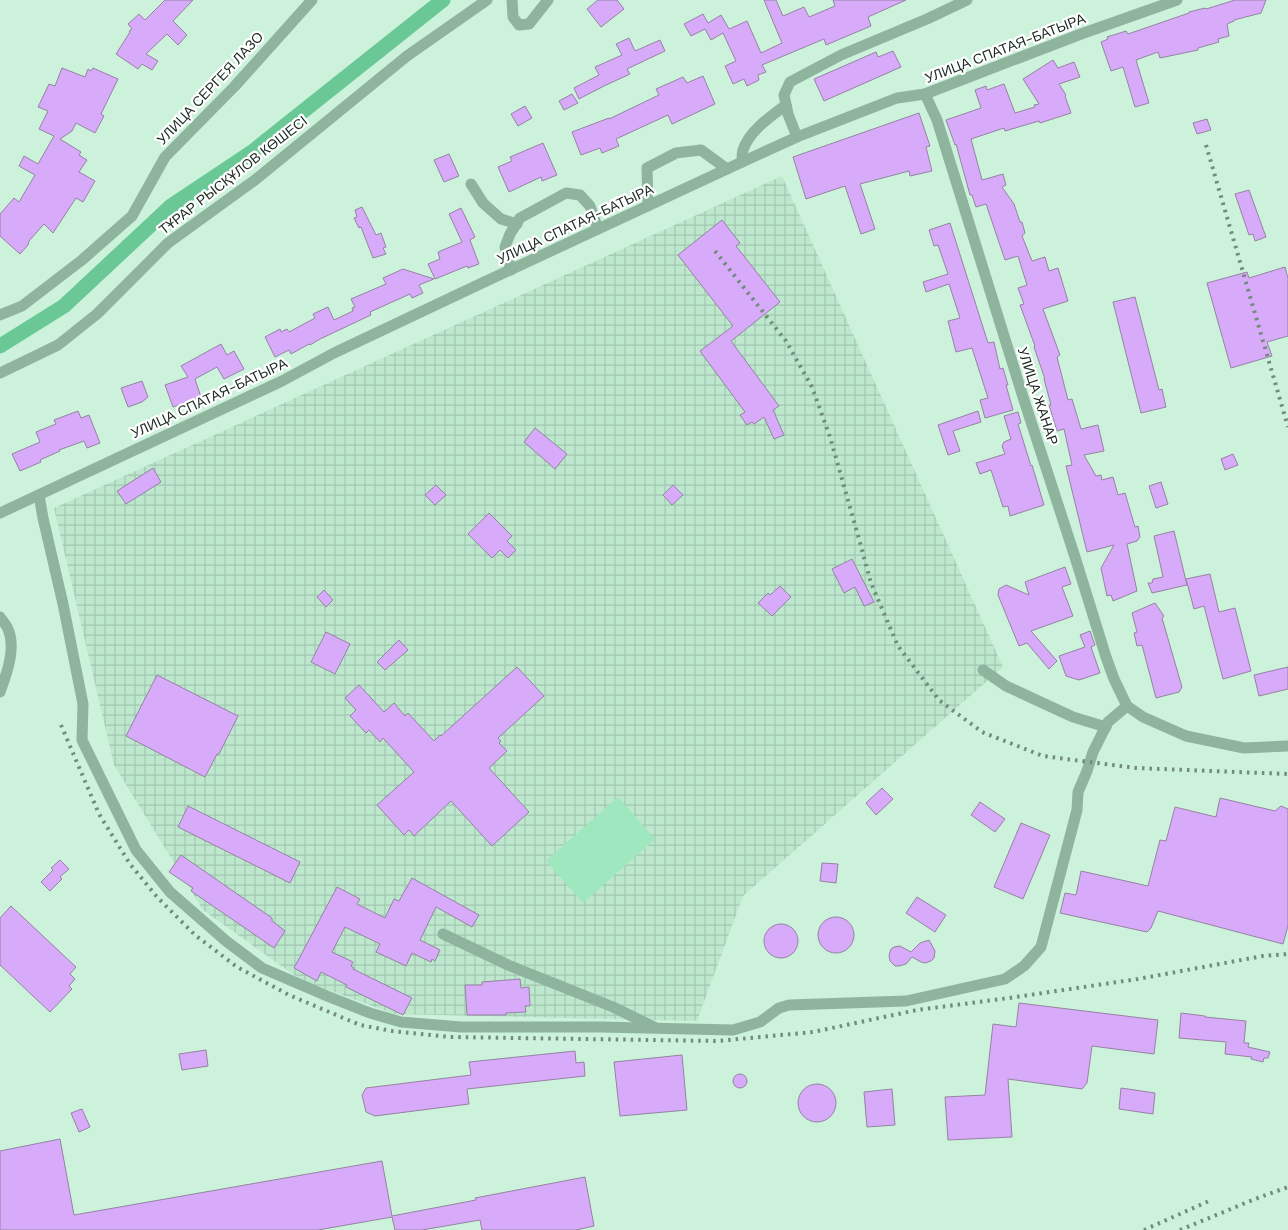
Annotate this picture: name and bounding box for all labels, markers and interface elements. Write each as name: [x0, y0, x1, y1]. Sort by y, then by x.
street label: УЛИЦА СПАТАЯ-БАТЫРА: [922, 9, 1088, 87]
street label: УЛИЦА СЕРГЕЯ ЛАЗО: [153, 28, 267, 148]
street label: ТҰРАР РЫСҚҰЛОВ КӨШЕСІ: [155, 111, 311, 239]
street label: УЛИЦА СПАТАЯ-БАТЫРА: [494, 180, 657, 268]
street label: УЛИЦА ЖАНАР: [1014, 345, 1062, 447]
street label: УЛИЦА СПАТАЯ-БАТЫРА: [128, 354, 291, 442]

